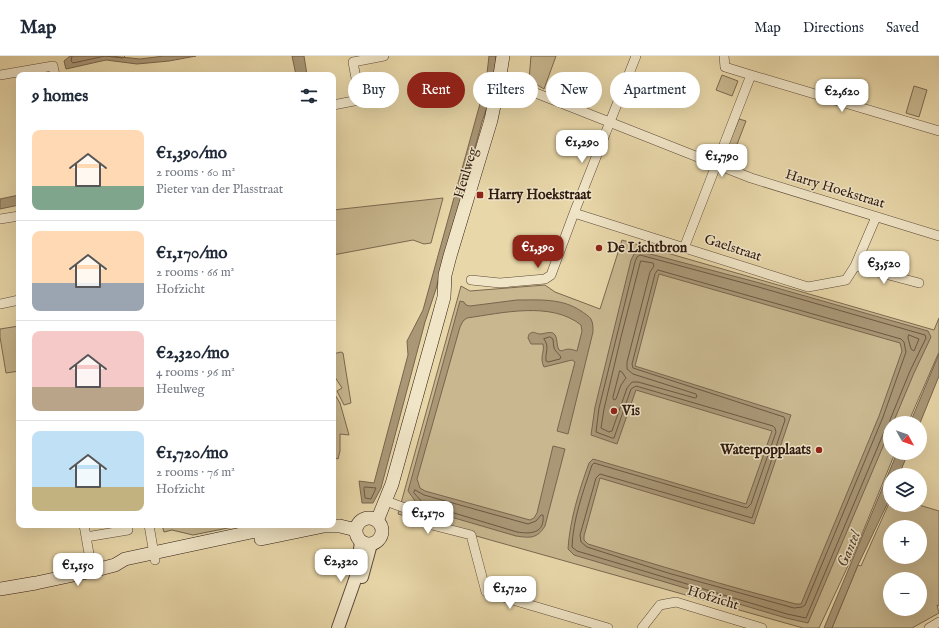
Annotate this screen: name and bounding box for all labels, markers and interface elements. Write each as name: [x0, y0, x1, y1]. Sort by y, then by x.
text: Map: [20, 16, 56, 40]
text: Map: [754, 19, 781, 37]
text: Directions: [803, 19, 864, 37]
text: Saved: [886, 19, 919, 37]
chip: Buy: [348, 72, 399, 108]
chip: Rent: [407, 72, 465, 108]
chip: Filters: [473, 72, 538, 108]
chip: New: [546, 72, 602, 108]
chip: Apartment: [610, 72, 700, 108]
pin: €2,620: [809, 79, 875, 113]
text: €2,620: [824, 83, 860, 100]
icon: filters: [298, 85, 320, 107]
text: 9 homes: [32, 86, 88, 107]
pin: €1,290: [549, 130, 615, 164]
text: €1,290: [565, 134, 599, 151]
text: €1,390/mo: [156, 143, 227, 164]
pin: €1,790: [689, 144, 755, 178]
street label: Heulweg: [450, 145, 482, 201]
icon: home: [64, 146, 112, 194]
text: €1,790: [705, 148, 739, 165]
text: 2 rooms · 60 m²: [156, 164, 235, 181]
street label: Harry Hoekstraat: [783, 165, 887, 213]
text: Pieter van der Plasstraat: [156, 181, 283, 198]
place label: Harry Hoekstraat: [488, 186, 592, 204]
marker: Harry Hoekstraat: [475, 190, 485, 200]
street label: Gaelstraat: [702, 230, 764, 266]
pin: €1,390: [505, 235, 571, 269]
text: €1,390: [522, 239, 554, 256]
place label: De Lichtbron: [607, 239, 688, 257]
text: €1,170/mo: [156, 243, 227, 264]
marker: De Lichtbron: [594, 243, 604, 253]
icon: home: [64, 247, 112, 295]
pin: €3,520: [851, 251, 917, 285]
text: €3,520: [867, 255, 901, 272]
text: 2 rooms · 66 m²: [156, 264, 234, 281]
text: Hofzicht: [156, 281, 205, 298]
text: €2,320/mo: [156, 343, 229, 364]
icon: home: [64, 347, 112, 395]
text: 4 rooms · 96 m²: [156, 364, 235, 381]
text: Heulweg: [156, 381, 205, 398]
place label: Vis: [621, 402, 640, 420]
marker: Vis: [609, 406, 619, 416]
north arrow: [883, 416, 927, 460]
map controls: [883, 416, 927, 616]
place label: Waterpopplaats: [719, 441, 811, 459]
text: €1,720/mo: [156, 443, 228, 464]
marker: Waterpopplaats: [814, 445, 824, 455]
icon: home: [64, 447, 112, 495]
text: 2 rooms · 76 m²: [156, 464, 235, 481]
button: layers: [883, 468, 927, 512]
text: Hofzicht: [156, 481, 205, 498]
pin: €1,170: [395, 501, 461, 535]
text: €1,170: [411, 505, 445, 522]
button: +: [883, 520, 927, 564]
water label: Gantel: [833, 527, 866, 570]
pin: €2,320: [308, 549, 374, 583]
pin: €1,150: [45, 553, 111, 587]
text: €2,320: [324, 553, 358, 570]
text: €1,150: [62, 557, 94, 574]
button: −: [883, 572, 927, 616]
pin: €1,720: [477, 576, 543, 610]
text: €1,720: [493, 580, 527, 597]
street label: Hofzicht: [685, 582, 741, 614]

